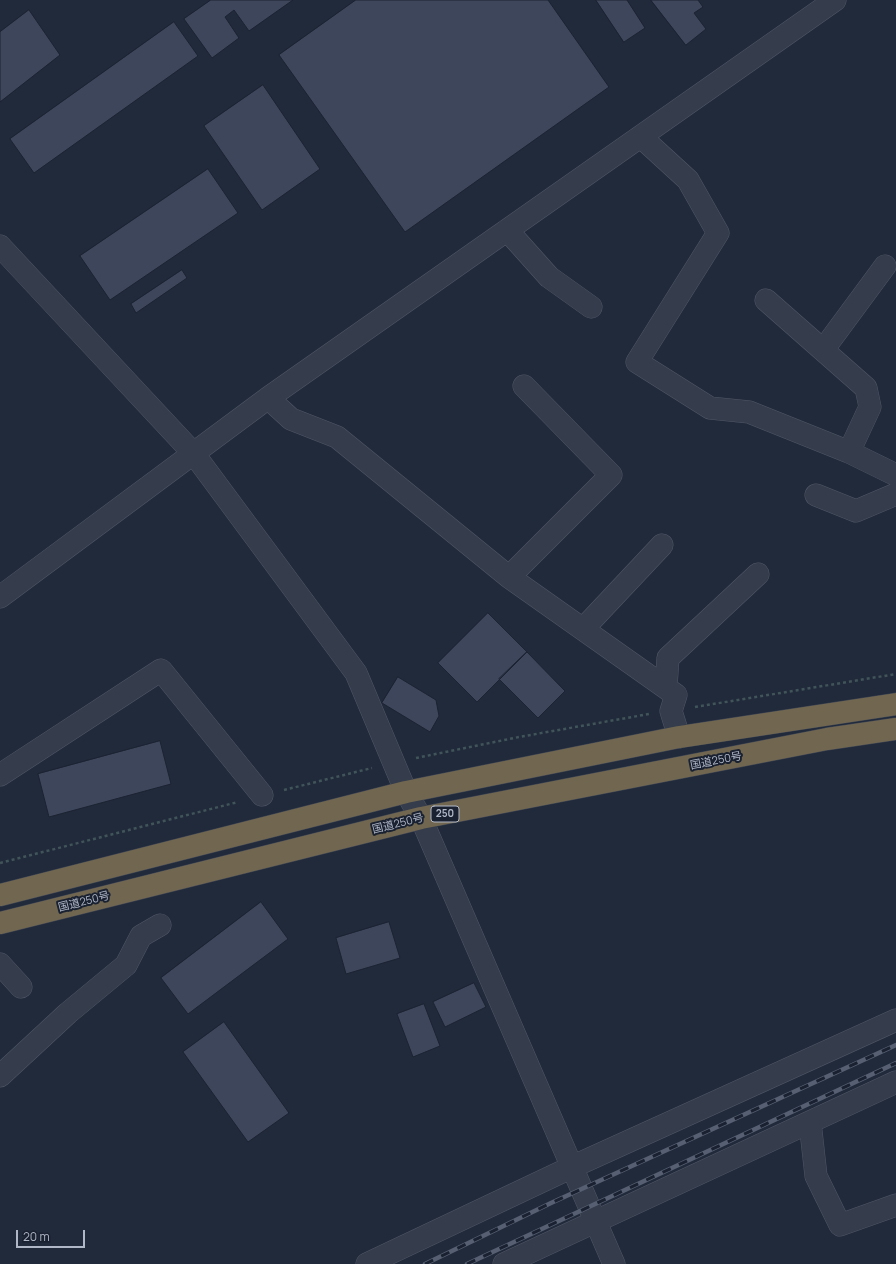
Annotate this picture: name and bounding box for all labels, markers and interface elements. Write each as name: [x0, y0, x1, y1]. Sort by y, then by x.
street label: 国道250号: [689, 750, 743, 772]
road number: 250: [431, 806, 459, 822]
street label: 国道250号: [371, 811, 425, 837]
street label: 国道250号: [57, 889, 111, 915]
scale bar: [18, 1222, 87, 1248]
text: 20 m: [23, 1228, 50, 1245]

